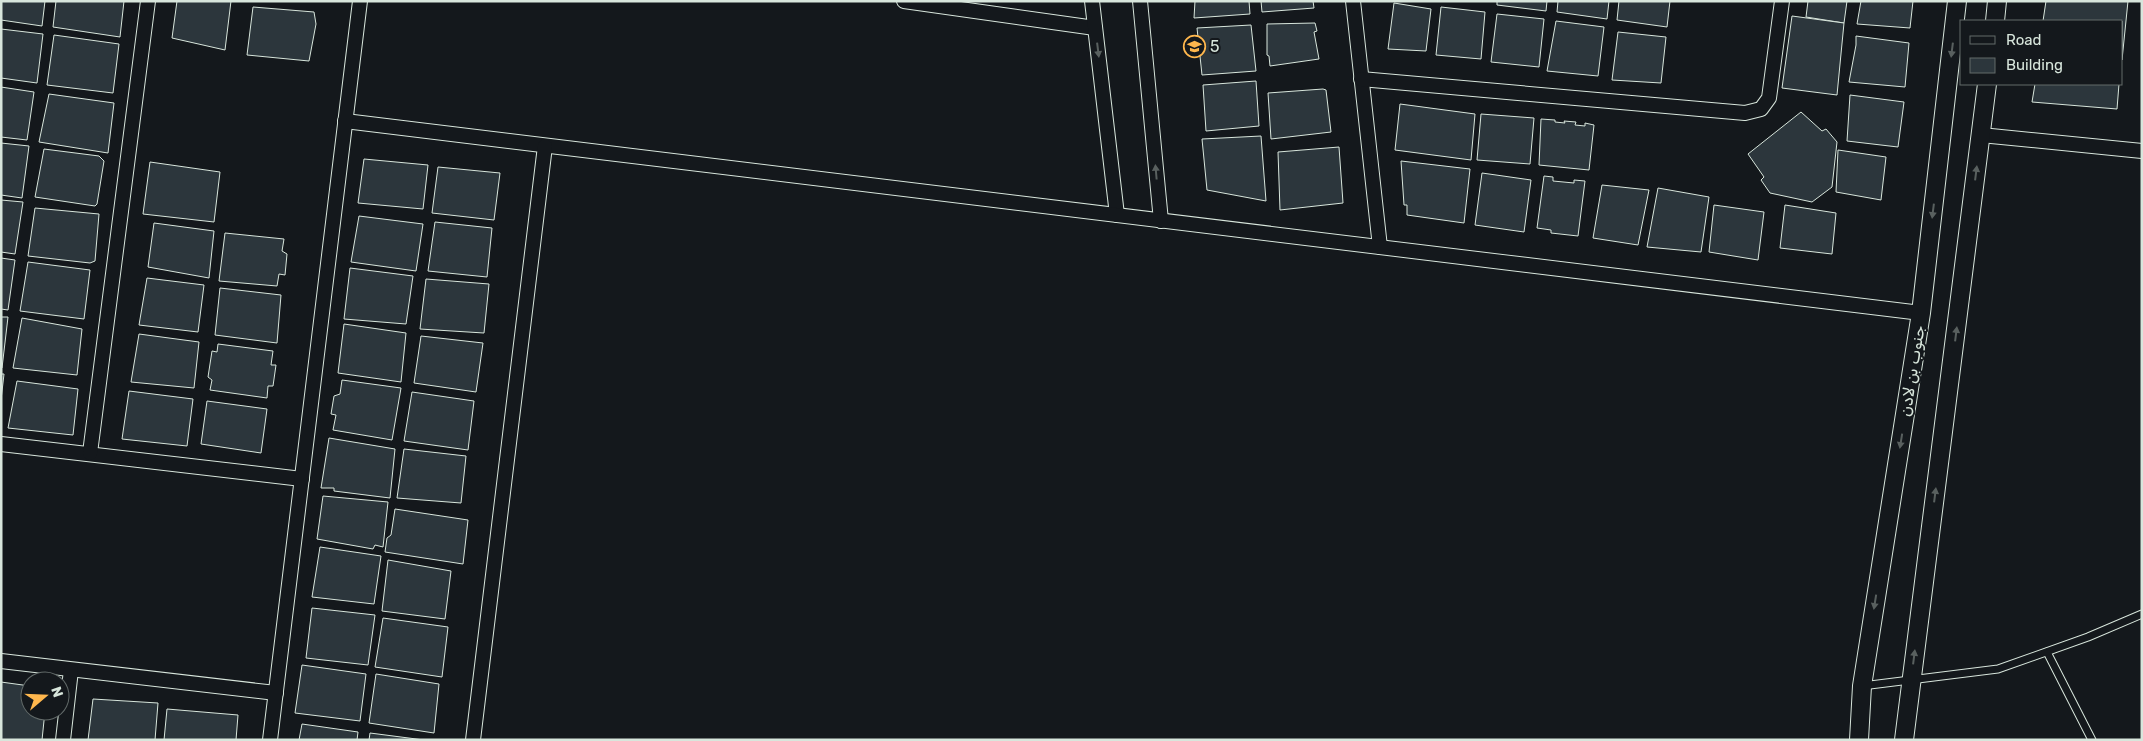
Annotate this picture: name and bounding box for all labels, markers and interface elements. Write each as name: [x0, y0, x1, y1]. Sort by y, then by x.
legend: [1960, 20, 2123, 85]
text: Road: [2006, 31, 2042, 49]
school or university icon: 5: [1182, 34, 1206, 58]
place label: 5: [1210, 37, 1220, 56]
one-way arrow: [1094, 42, 1102, 58]
one-way arrow: [1948, 42, 1956, 58]
text: Building: [2006, 56, 2063, 74]
one-way arrow: [1152, 164, 1160, 180]
one-way arrow: [1973, 165, 1981, 181]
one-way arrow: [1929, 203, 1937, 219]
street label: جنوب بن لادن: [1895, 324, 1930, 418]
one-way arrow: [1952, 326, 1960, 342]
one-way arrow: [1896, 434, 1904, 450]
one-way arrow: [1931, 487, 1939, 503]
one-way arrow: [1871, 594, 1879, 610]
one-way arrow: [1910, 648, 1918, 664]
north arrow: [20, 671, 70, 721]
text: N: [47, 684, 66, 699]

